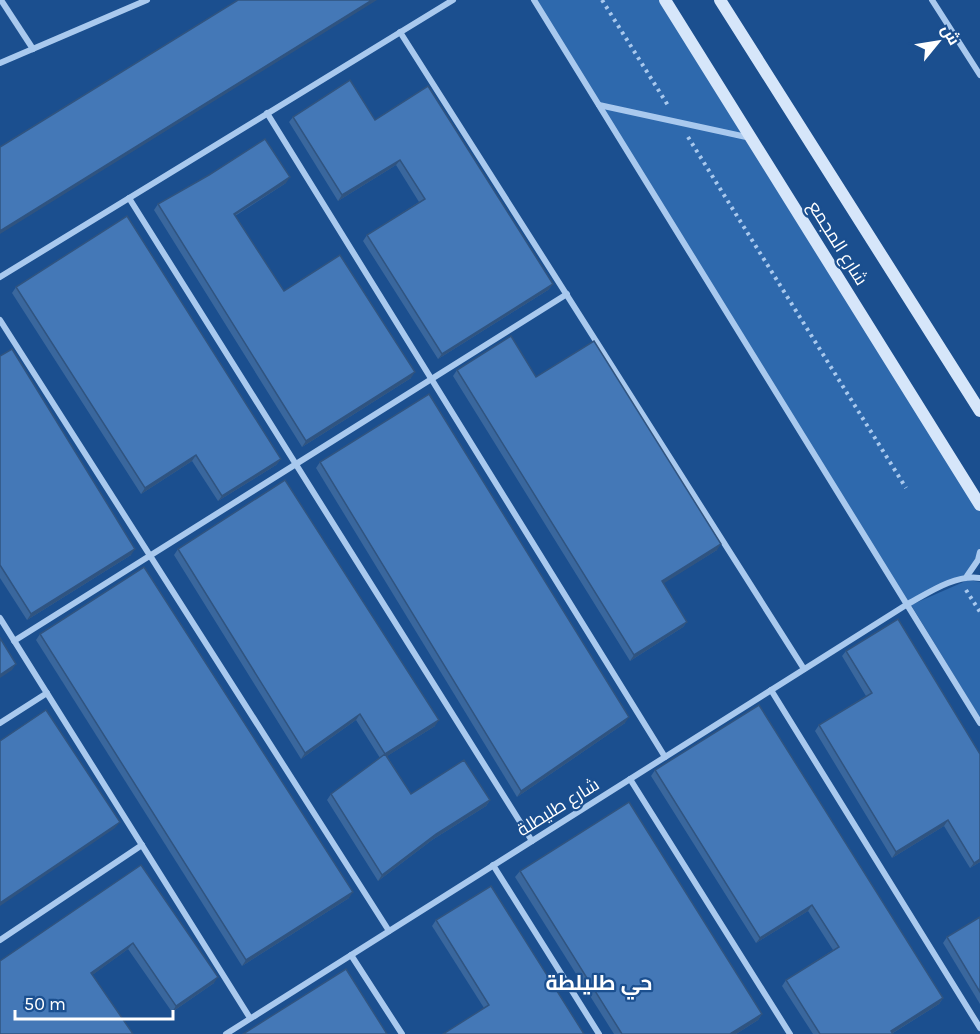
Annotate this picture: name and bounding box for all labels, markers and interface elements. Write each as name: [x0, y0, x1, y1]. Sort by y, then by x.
north arrow: [908, 12, 968, 72]
text: ش: [937, 21, 964, 48]
street label: شارع المجمع: [803, 197, 873, 290]
street label: شارع طليطلة: [513, 773, 604, 842]
district label: حي طليلطة: [546, 971, 653, 1000]
scale bar: [15, 983, 172, 1021]
text: 50 m: [24, 993, 66, 1015]

